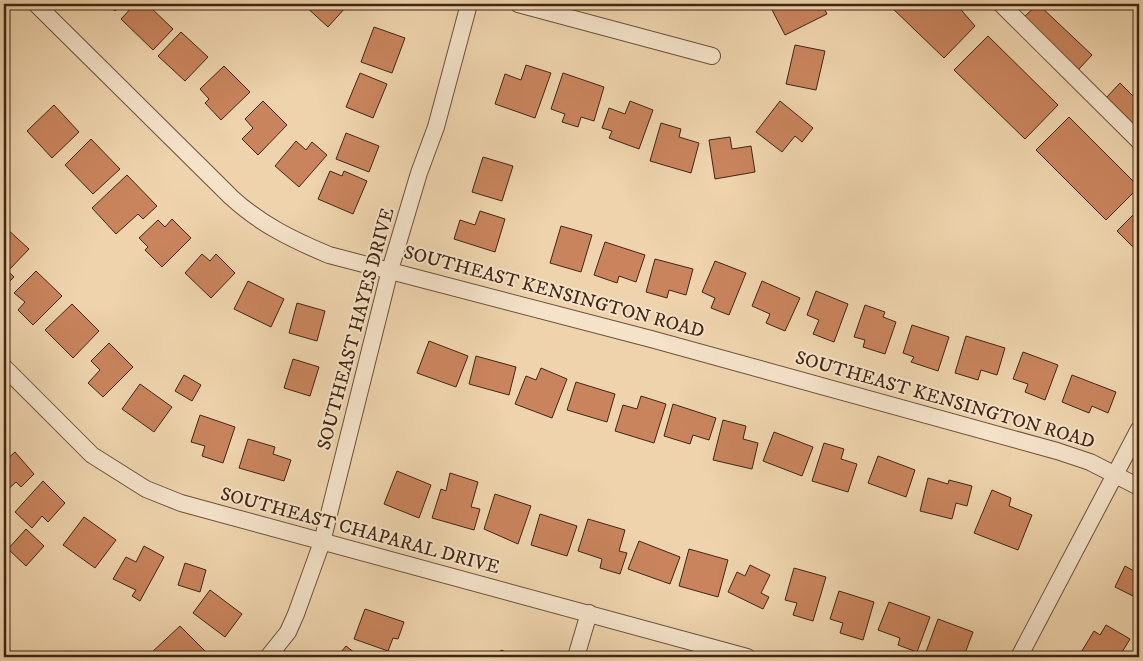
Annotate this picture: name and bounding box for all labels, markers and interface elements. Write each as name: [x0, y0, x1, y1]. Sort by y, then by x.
street label: SOUTHEAST HAYES DRIVE: [313, 205, 399, 453]
street label: SOUTHEAST KENSINGTON ROAD: [401, 241, 707, 343]
street label: SOUTHEAST KENSINGTON ROAD: [793, 346, 1097, 454]
street label: SOUTHEAST CHAPARAL DRIVE: [218, 483, 502, 579]

